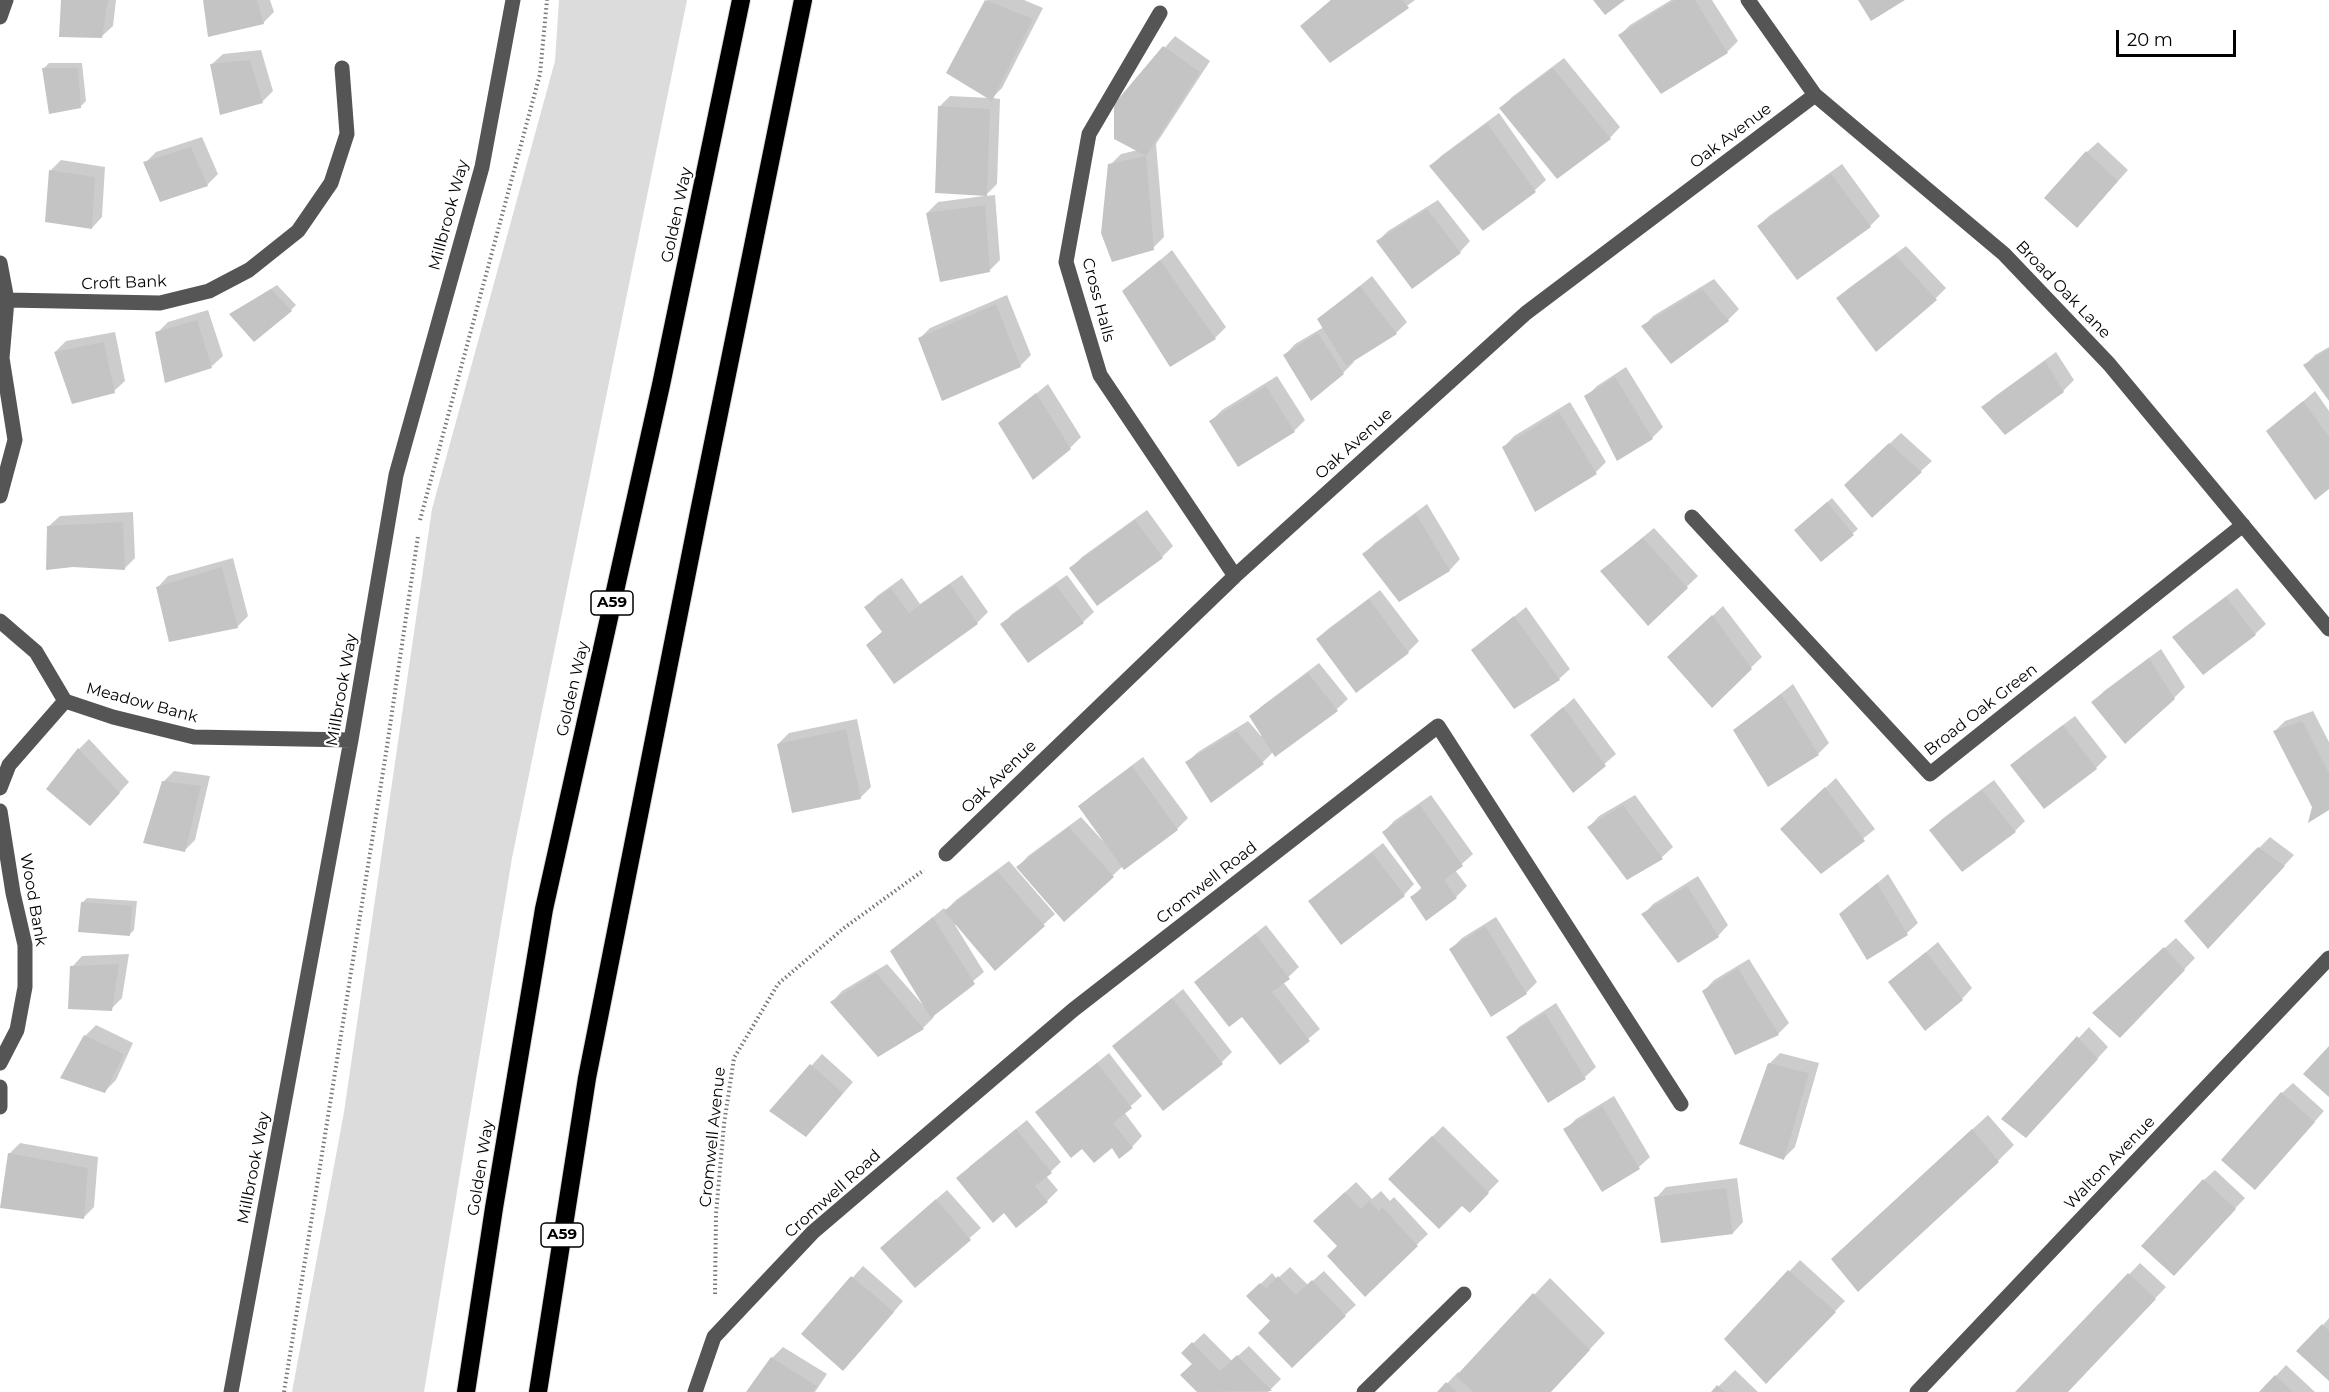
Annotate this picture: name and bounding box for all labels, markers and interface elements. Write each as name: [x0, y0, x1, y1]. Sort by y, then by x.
scale bar: [2119, 18, 2239, 56]
text: 20 m: [2127, 29, 2173, 51]
street label: Oak Avenue: [1686, 99, 1776, 173]
street label: Millbrook Way: [425, 158, 473, 272]
street label: Golden Way: [658, 166, 696, 264]
street label: Broad Oak Lane: [2011, 237, 2115, 343]
street label: Cross Halls: [1078, 256, 1118, 344]
street label: Croft Bank: [81, 272, 167, 294]
street label: Oak Avenue: [1312, 404, 1396, 484]
road number: A59: [591, 591, 633, 615]
street label: Millbrook Way: [323, 632, 361, 748]
street label: Golden Way: [553, 640, 593, 738]
street label: Broad Oak Green: [1921, 660, 2041, 760]
street label: Meadow Bank: [84, 679, 200, 727]
street label: Oak Avenue: [957, 736, 1041, 818]
street label: Cromwell Road: [1153, 838, 1261, 928]
street label: Wood Bank: [15, 852, 51, 948]
street label: Cromwell Avenue: [696, 1066, 730, 1208]
street label: Millbrook Way: [234, 1110, 274, 1226]
street label: Walton Avenue: [2061, 1112, 2159, 1214]
street label: Golden Way: [464, 1119, 498, 1217]
street label: Cromwell Road: [781, 1146, 885, 1242]
road number: A59: [541, 1223, 583, 1247]

